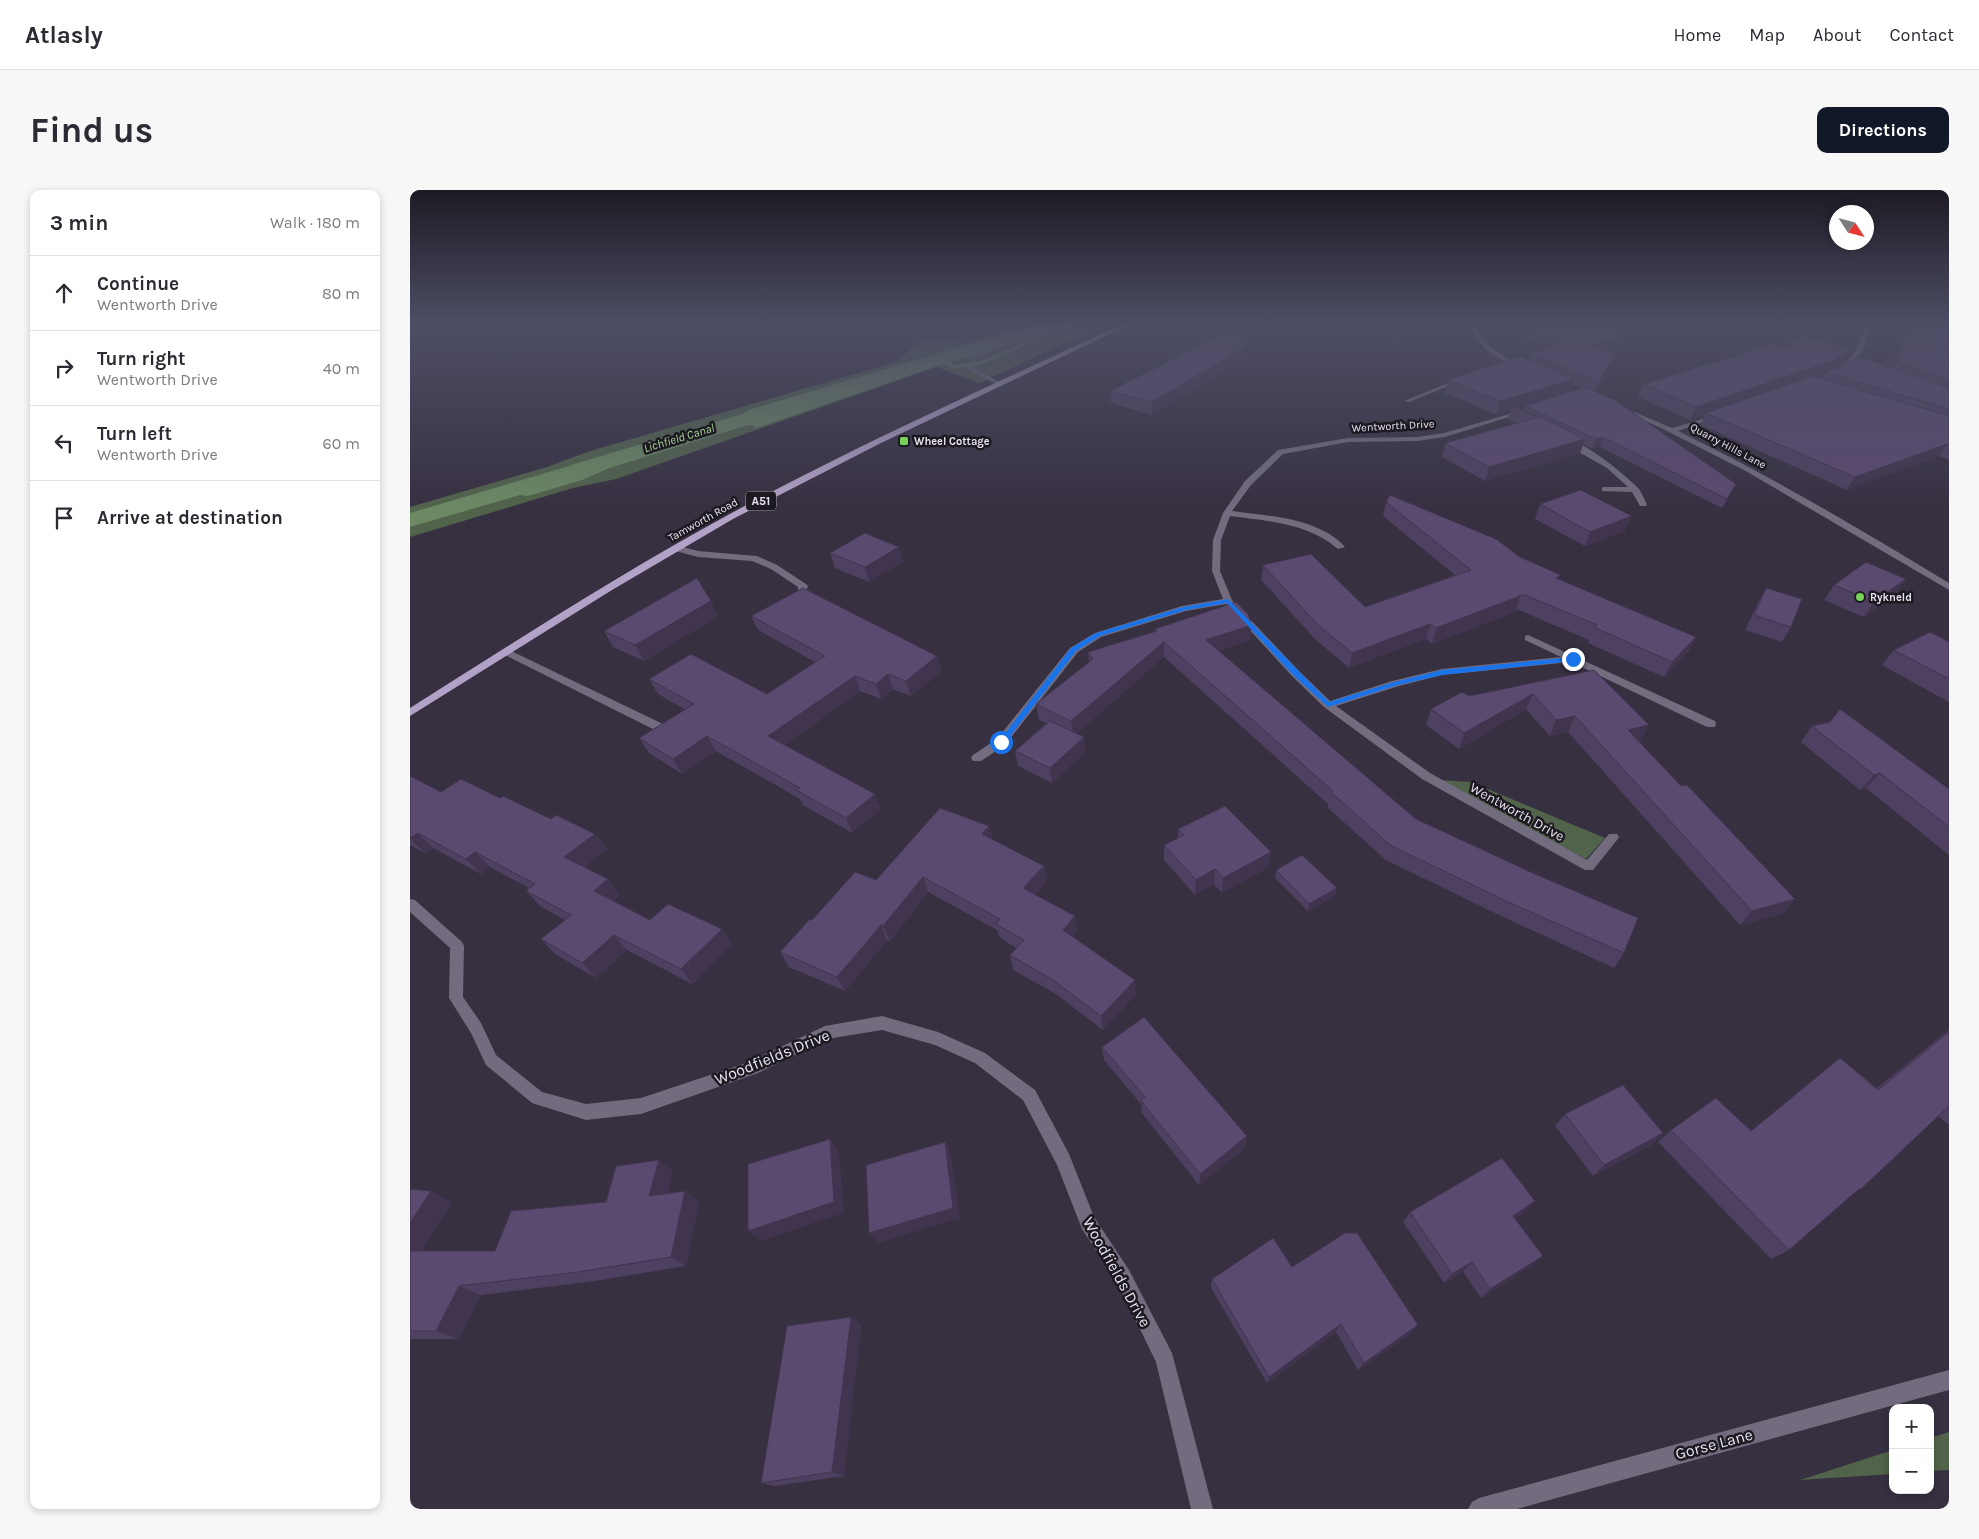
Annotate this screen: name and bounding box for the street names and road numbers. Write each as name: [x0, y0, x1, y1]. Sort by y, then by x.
street label: Wentworth Drive: [1351, 417, 1435, 435]
street label: Quarry Hills Lane: [1688, 420, 1769, 472]
road number: A51: [746, 492, 776, 511]
street label: Tamworth Road: [666, 496, 740, 544]
street label: Wentworth Drive: [1467, 779, 1567, 845]
street label: Woodfields Drive: [712, 1025, 832, 1089]
street label: Woodfields Drive: [1079, 1214, 1155, 1330]
street label: Gorse Lane: [1673, 1425, 1755, 1463]

